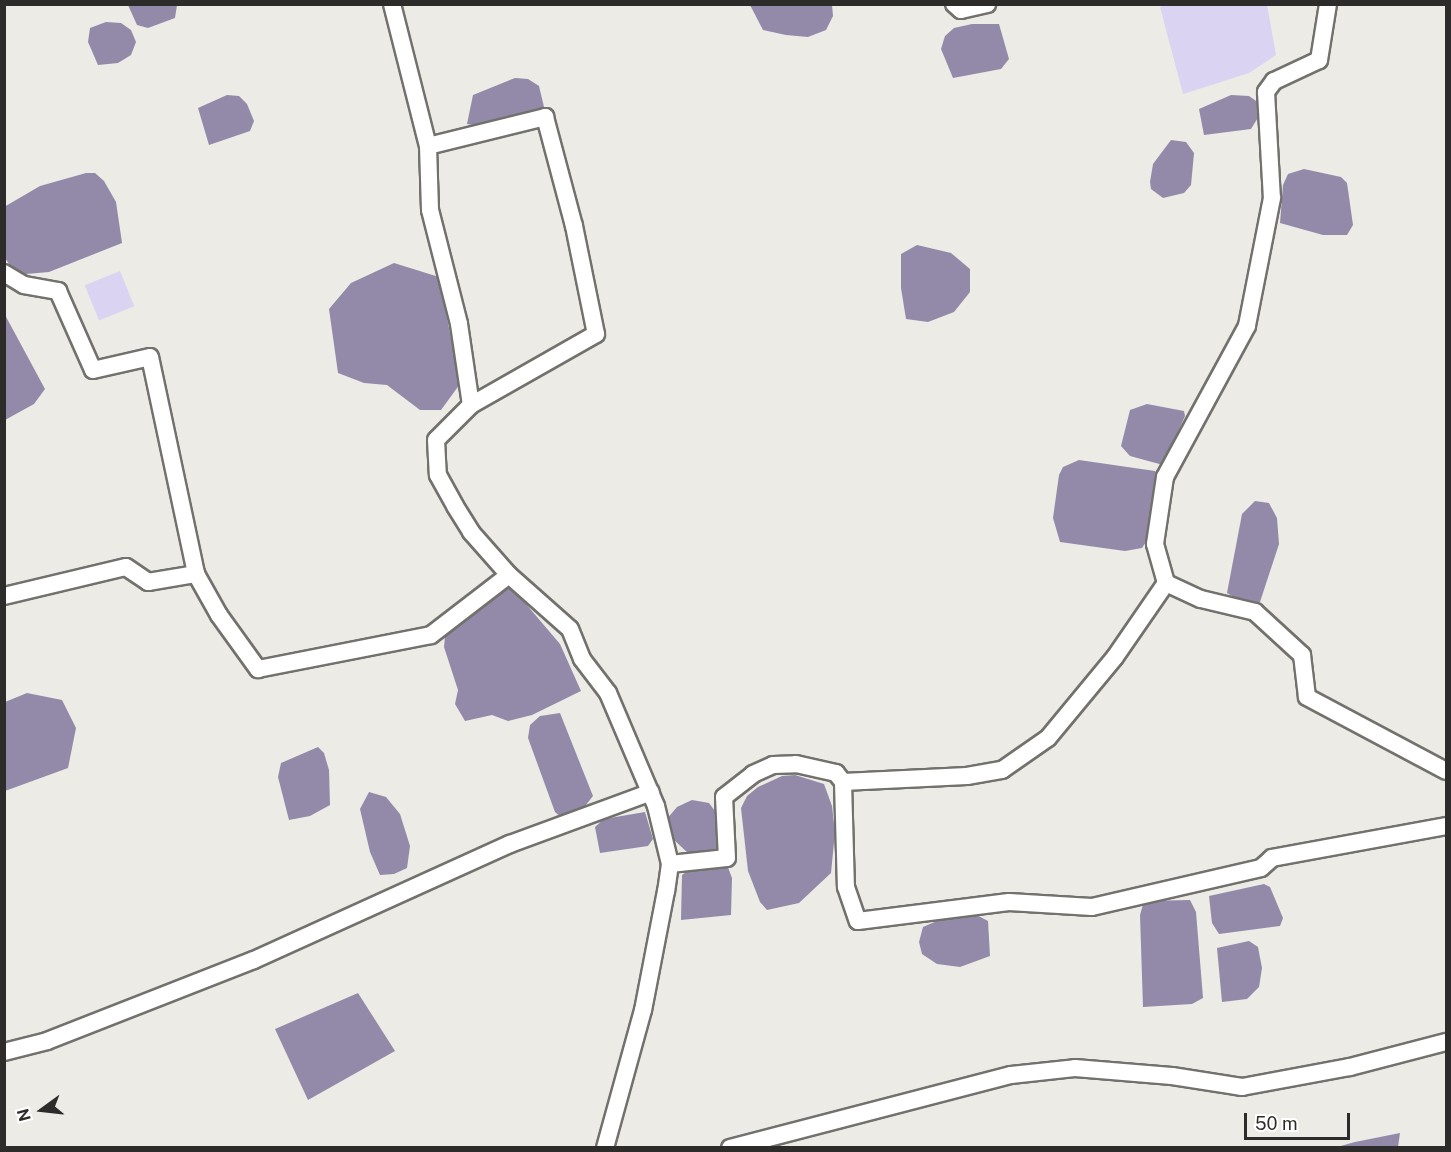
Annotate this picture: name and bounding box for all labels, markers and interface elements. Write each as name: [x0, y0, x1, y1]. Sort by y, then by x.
north arrow: [12, 1080, 72, 1140]
scale bar: [1247, 1101, 1354, 1139]
text: N: [13, 1106, 35, 1123]
text: 50 m: [1255, 1113, 1298, 1134]

